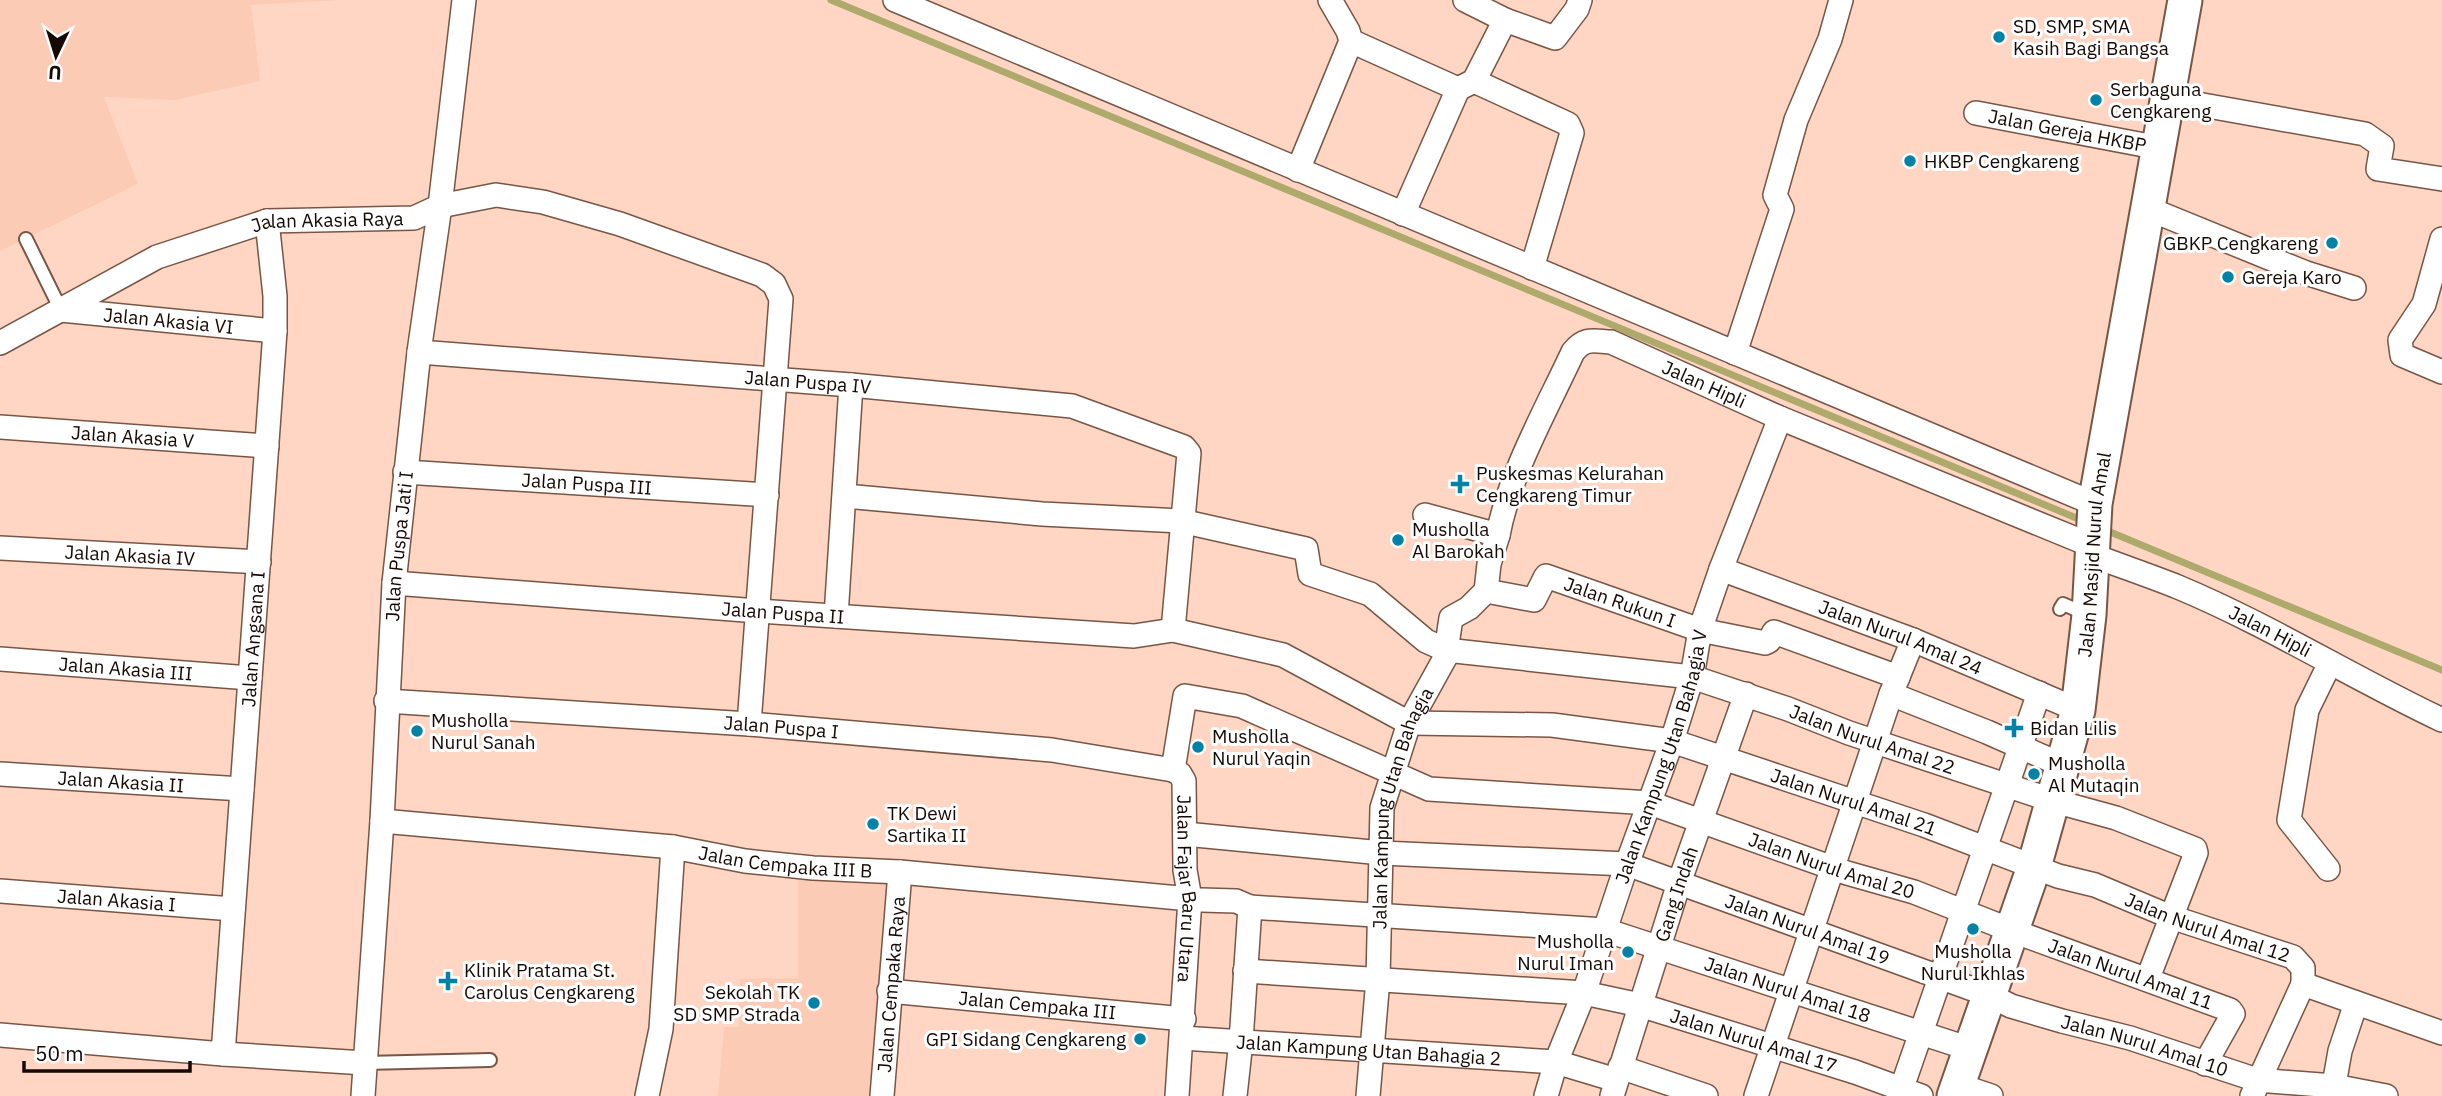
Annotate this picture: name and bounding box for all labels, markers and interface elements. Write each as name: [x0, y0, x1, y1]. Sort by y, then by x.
place label: SD, SMP, SMA Kasih Bagi Bangsa: [2013, 14, 2169, 60]
north arrow: [21, 21, 91, 91]
marker: SD, SMP, SMA Kasih Bagi Bangsa: [1991, 29, 2007, 45]
text: U: [47, 61, 62, 85]
place label: Serbaguna Cengkareng: [2110, 77, 2211, 123]
marker: Serbaguna Cengkareng: [2088, 92, 2104, 108]
street label: Jalan Gereja HKBP: [1986, 104, 2148, 157]
place label: HKBP Cengkareng: [1924, 149, 2079, 173]
marker: HKBP Cengkareng: [1902, 153, 1918, 169]
street label: Jalan Akasia Raya: [248, 206, 404, 237]
place label: GBKP Cengkareng: [2163, 231, 2318, 255]
marker: GBKP Cengkareng: [2324, 235, 2340, 251]
place label: Gereja Karo: [2242, 265, 2342, 289]
marker: Gereja Karo: [2220, 269, 2236, 285]
street label: Jalan Akasia VI: [102, 302, 235, 339]
street label: Jalan Hipli: [1658, 355, 1750, 413]
street label: Jalan Puspa IV: [744, 365, 873, 399]
street label: Jalan Akasia V: [70, 420, 195, 453]
street label: Jalan Masjid Nurul Amal: [2072, 450, 2116, 658]
place label: Puskesmas Kelurahan Cengkareng Timur: [1476, 461, 1664, 507]
street label: Jalan Puspa III: [521, 467, 653, 500]
street label: Jalan Puspa Jati I: [380, 470, 418, 622]
marker: Puskesmas Kelurahan Cengkareng Timur: [1450, 474, 1470, 494]
place label: Musholla Al Barokah: [1412, 517, 1505, 563]
marker: Musholla Al Barokah: [1390, 532, 1406, 548]
street label: Jalan Akasia IV: [64, 540, 196, 571]
street label: Jalan Angsana I: [236, 570, 270, 708]
street label: Jalan Rukun I: [1561, 571, 1679, 633]
street label: Jalan Nurul Amal 24: [1816, 594, 1986, 680]
street label: Jalan Puspa II: [721, 596, 845, 629]
street label: Jalan Hipli: [2225, 600, 2316, 662]
street label: Jalan Kampung Utan Bahagia V: [1609, 627, 1712, 887]
street label: Jalan Akasia III: [58, 651, 193, 686]
street label: Jalan Kampung Utan Bahagia: [1367, 683, 1438, 930]
street label: Jalan Nurul Amal 22: [1786, 699, 1958, 779]
place label: Musholla Nurul Sanah: [431, 708, 536, 754]
street label: Jalan Puspa I: [723, 710, 840, 744]
place label: Bidan Lilis: [2030, 716, 2117, 740]
marker: Bidan Lilis: [2004, 718, 2024, 738]
marker: Musholla Nurul Sanah: [409, 723, 425, 739]
place label: Musholla Nurul Yaqin: [1212, 724, 1311, 770]
marker: Musholla Nurul Yaqin: [1190, 739, 1206, 755]
place label: Musholla Al Mutaqin: [2048, 751, 2139, 797]
street label: Jalan Nurul Amal 21: [1768, 763, 1940, 841]
street label: Jalan Akasia II: [57, 766, 185, 797]
marker: Musholla Al Mutaqin: [2026, 766, 2042, 782]
street label: Jalan Fajar Baru Utara: [1172, 794, 1203, 983]
place label: TK Dewi Sartika II: [887, 801, 966, 847]
marker: TK Dewi Sartika II: [865, 816, 881, 832]
street label: Jalan Nurul Amal 20: [1745, 827, 1917, 904]
street label: Jalan Cempaka III B: [697, 840, 873, 883]
street label: Gang Indah: [1649, 843, 1703, 945]
street label: Jalan Akasia I: [56, 883, 177, 917]
street label: Jalan Nurul Amal 12: [2121, 887, 2293, 967]
street label: Jalan Nurul Amal 19: [1722, 888, 1893, 970]
street label: Jalan Cempaka Raya: [872, 895, 910, 1073]
marker: Musholla Nurul Ikhlas: [1965, 921, 1981, 937]
place label: Musholla Nurul Iman: [1517, 929, 1614, 975]
street label: Jalan Nurul Amal 11: [2045, 933, 2216, 1015]
place label: Musholla Nurul Ikhlas: [1921, 939, 2025, 985]
marker: Musholla Nurul Iman: [1620, 944, 1636, 960]
street label: Jalan Nurul Amal 18: [1701, 951, 1874, 1028]
place label: Klinik Pratama St. Carolus Cengkareng: [464, 958, 634, 1004]
marker: Klinik Pratama St. Carolus Cengkareng: [438, 971, 458, 991]
place label: Sekolah TK SD SMP Strada: [673, 980, 800, 1026]
street label: Jalan Cempaka III: [958, 986, 1117, 1024]
marker: Sekolah TK SD SMP Strada: [806, 995, 822, 1011]
street label: Jalan Nurul Amal 17: [1667, 1003, 1840, 1078]
street label: Jalan Nurul Amal 10: [2058, 1009, 2231, 1082]
place label: GPI Sidang Cengkareng: [926, 1027, 1126, 1051]
street label: Jalan Kampung Utan Bahagia 2: [1235, 1029, 1502, 1070]
scale bar: [24, 1030, 191, 1074]
marker: GPI Sidang Cengkareng: [1132, 1031, 1148, 1047]
text: 50 m: [35, 1039, 84, 1067]

